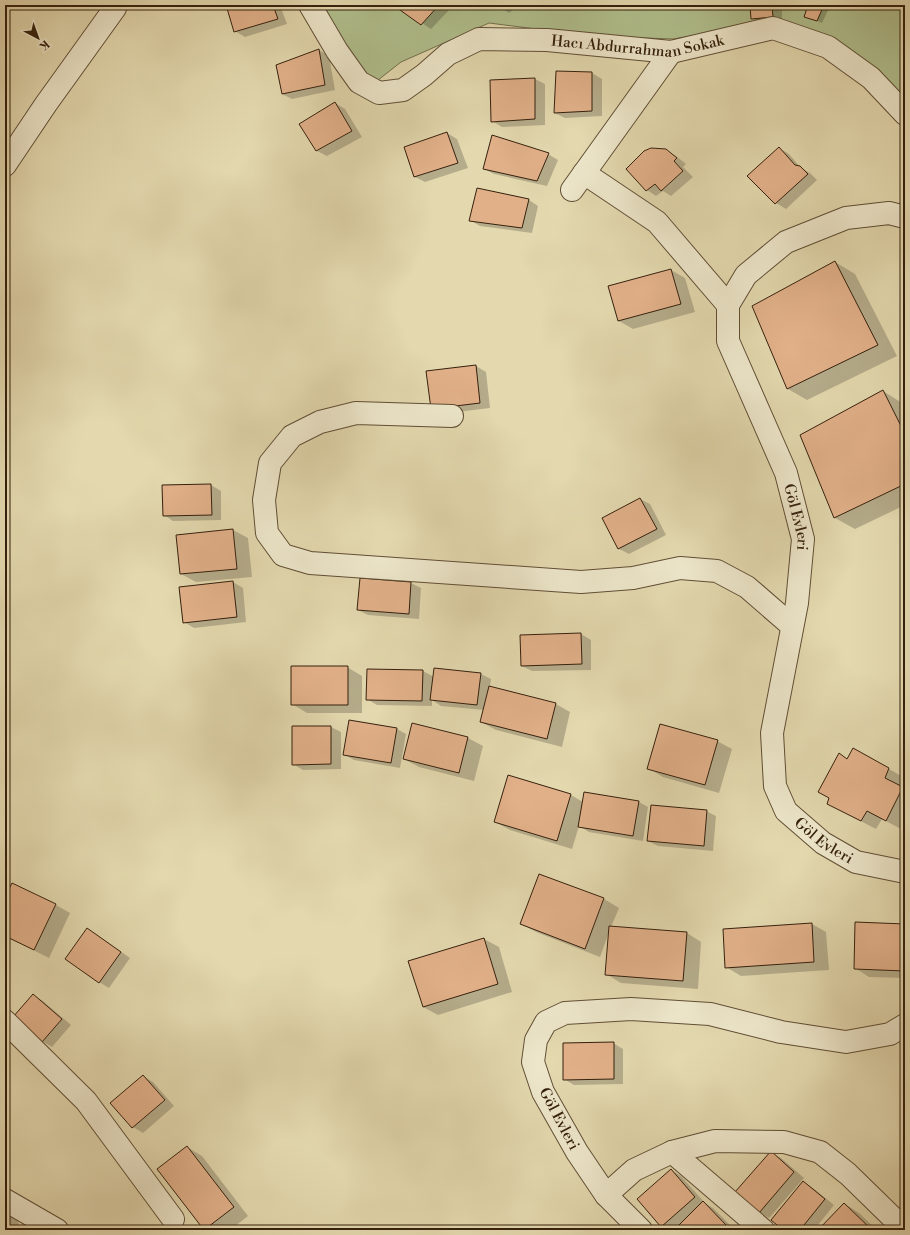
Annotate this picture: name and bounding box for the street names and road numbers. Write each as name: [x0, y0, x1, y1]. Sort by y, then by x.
street label: Hacı Abdurrahman Sokak: [550, 30, 727, 62]
street label: Göl Evleri: [780, 482, 812, 551]
street label: Göl Evleri: [791, 813, 857, 868]
street label: Göl Evleri: [535, 1084, 583, 1154]

